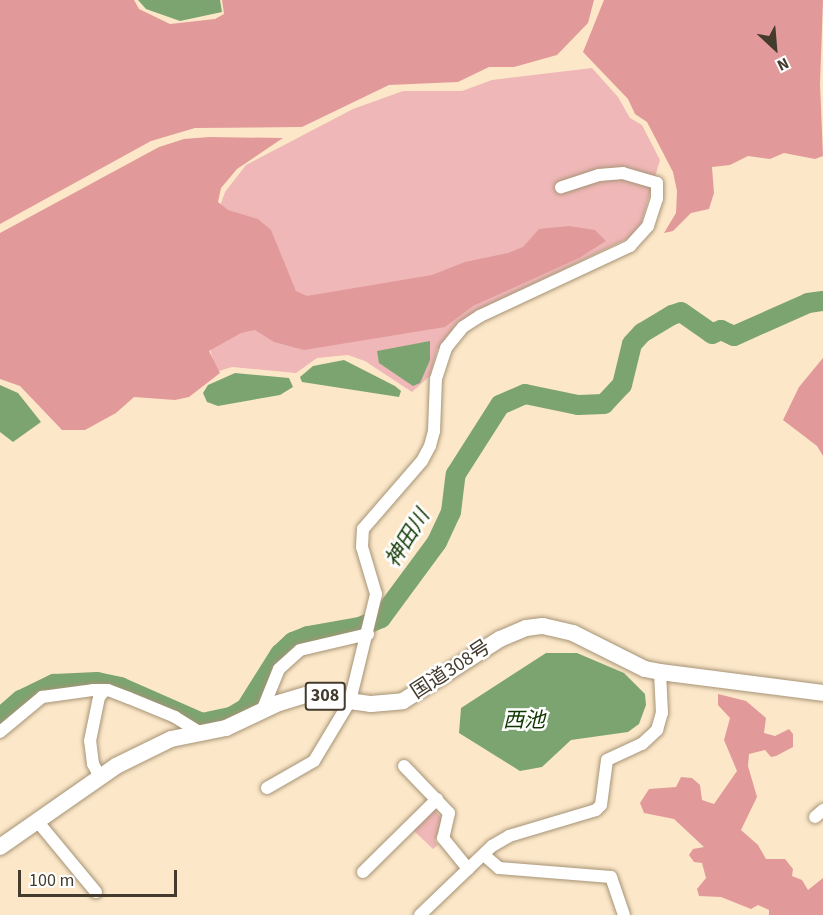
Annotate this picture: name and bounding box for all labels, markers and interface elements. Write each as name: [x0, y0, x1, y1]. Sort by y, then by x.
north arrow: [745, 18, 805, 78]
text: N: [773, 52, 793, 76]
water label: 神田川: [380, 505, 434, 571]
street label: 国道308号: [407, 635, 495, 705]
road number: 308: [304, 681, 346, 711]
water label: 西池: [503, 707, 545, 733]
scale bar: [21, 858, 180, 896]
text: 100 m: [29, 868, 74, 893]

